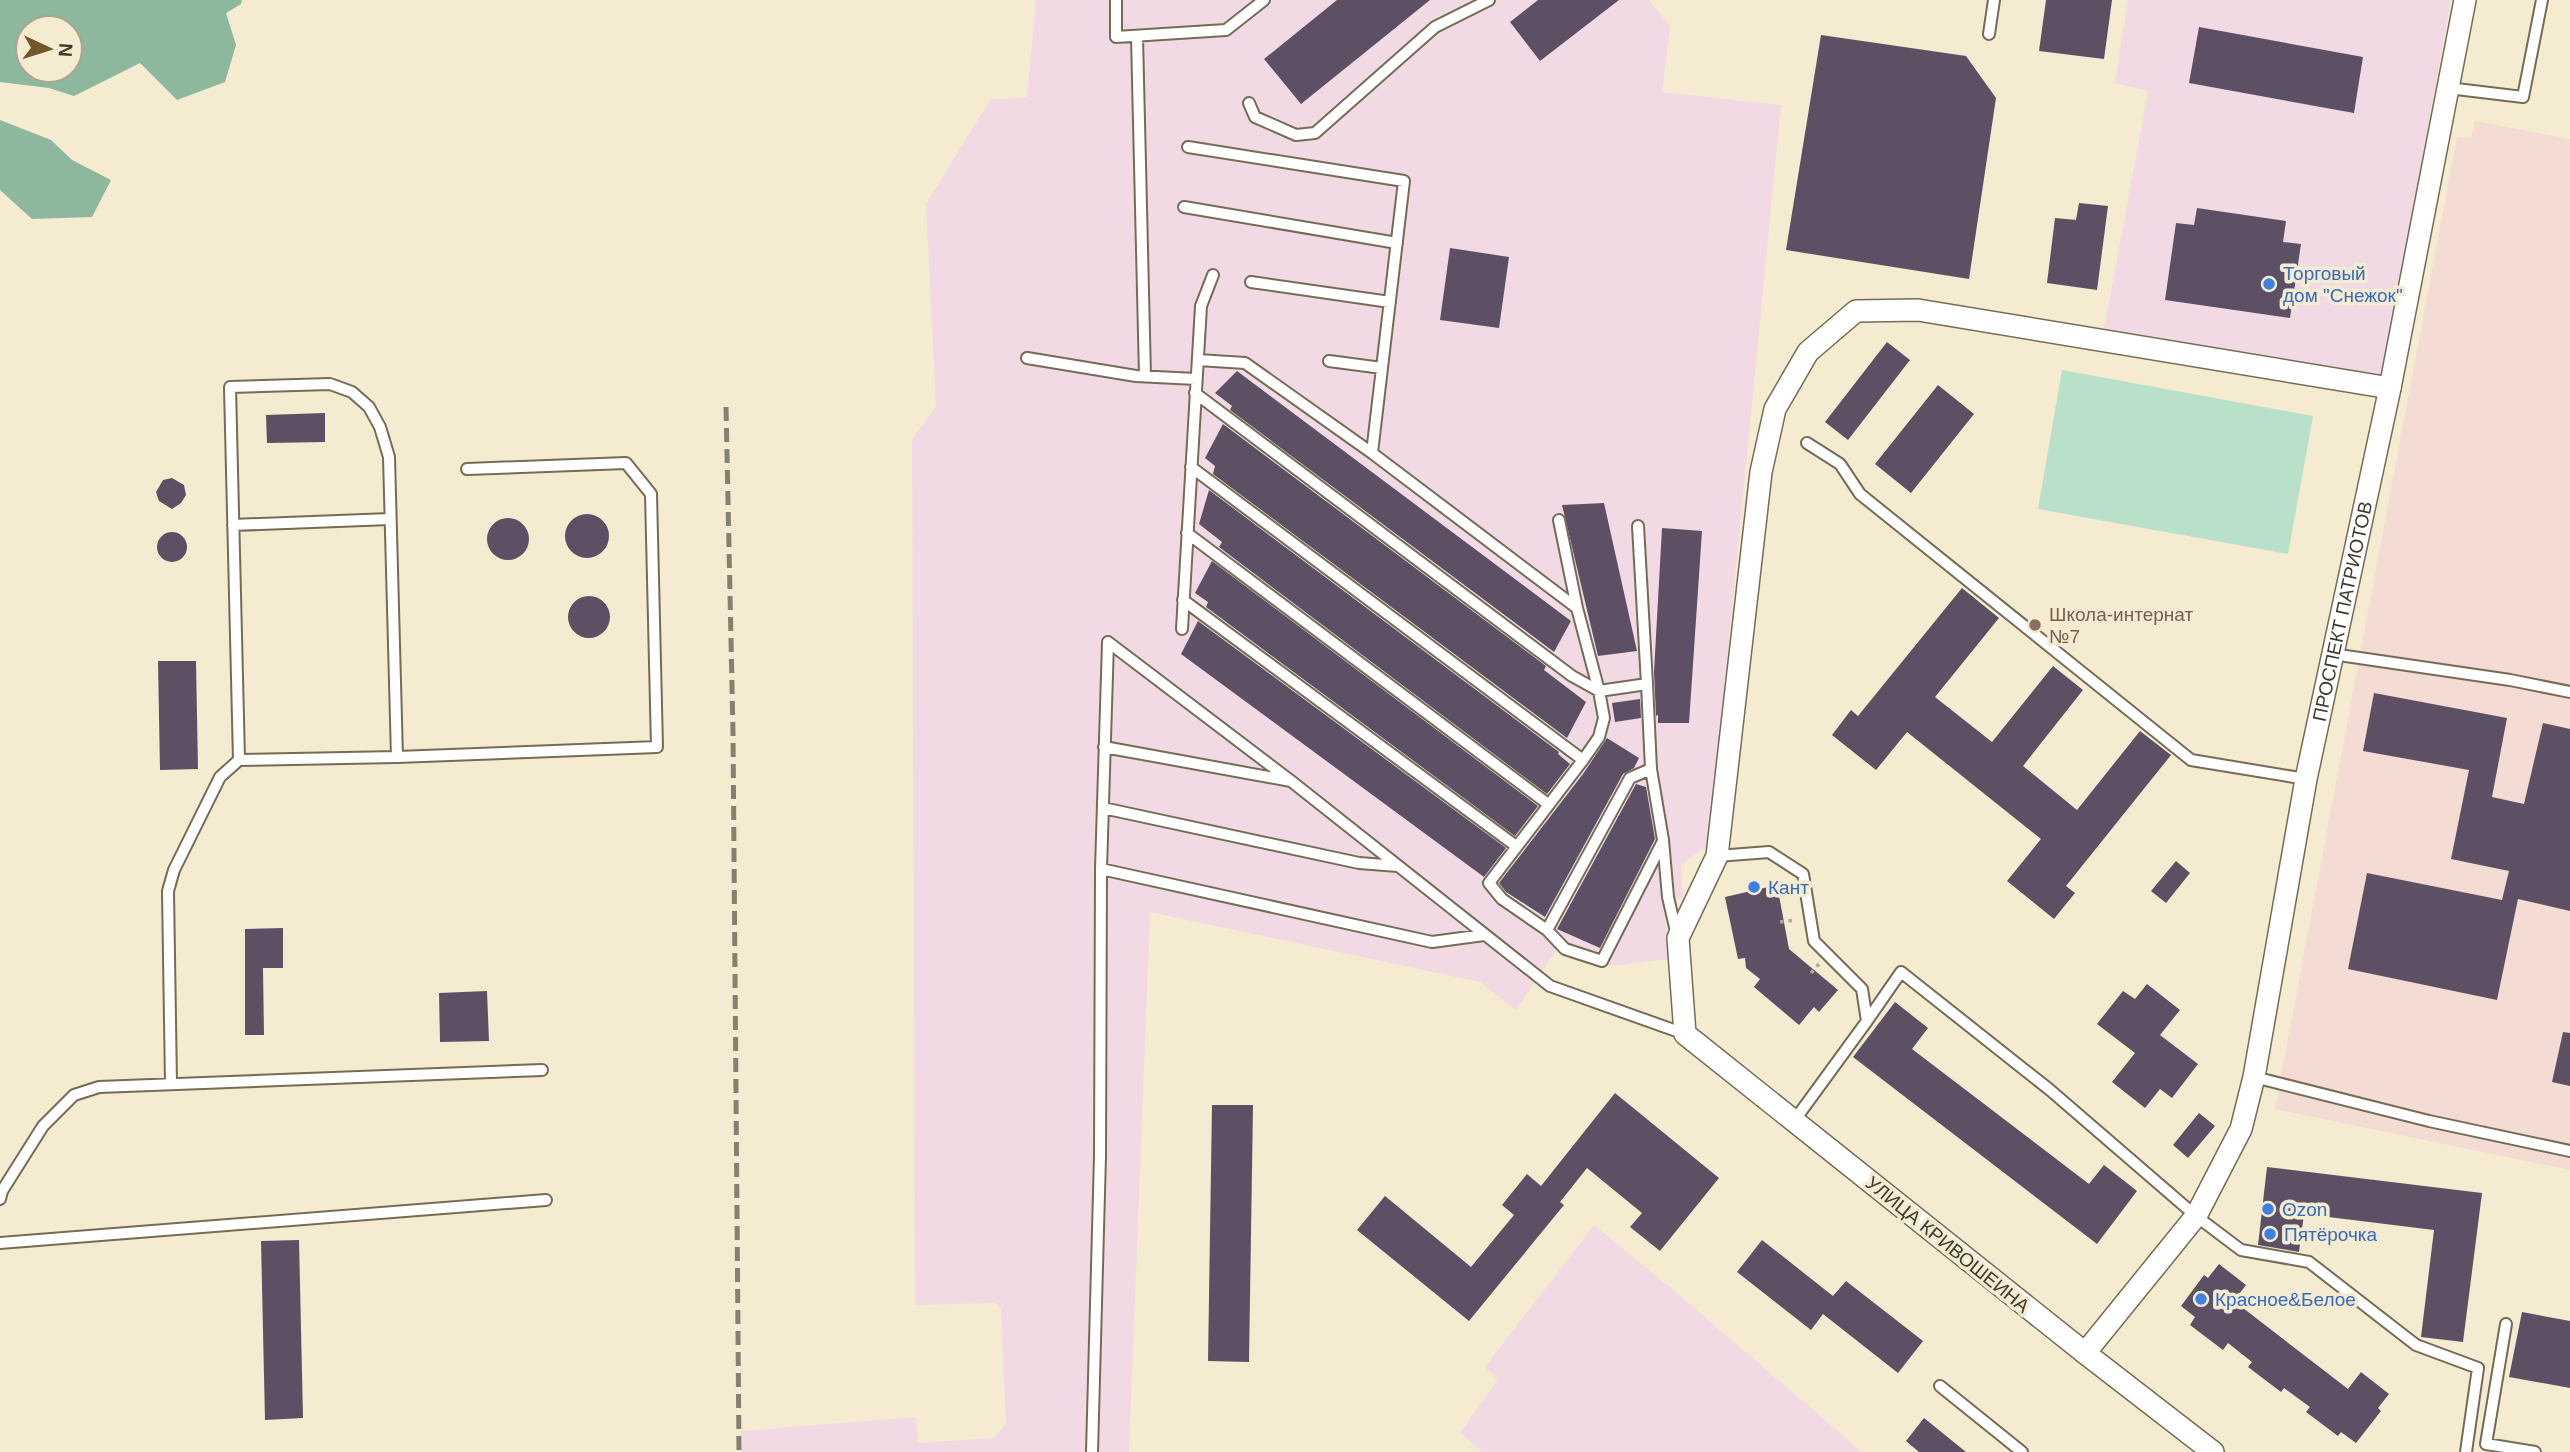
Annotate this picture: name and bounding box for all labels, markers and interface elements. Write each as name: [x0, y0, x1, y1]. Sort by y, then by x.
north arrow: [14, 14, 84, 84]
text: N: [55, 43, 76, 58]
place label: Торговый дом "Снежок": [2283, 263, 2403, 306]
marker: Торговый дом "Снежок": [2261, 276, 2277, 292]
street label: ПРОСПЕКТ ПАТРИОТОВ: [2309, 499, 2376, 723]
place label: Школа-интернат №7: [2049, 604, 2193, 647]
marker: Школа-интернат №7: [2027, 617, 2043, 633]
place label: Кант: [1768, 877, 1809, 898]
marker: Кант: [1746, 879, 1762, 895]
street label: УЛИЦА КРИВОШЕИНА: [1862, 1172, 2034, 1317]
place label: Ozon: [2282, 1199, 2327, 1220]
marker: Ozon: [2260, 1201, 2276, 1217]
place label: Пятёрочка: [2284, 1224, 2378, 1245]
marker: Пятёрочка: [2262, 1226, 2278, 1242]
place label: Красное&Белое: [2215, 1289, 2356, 1310]
marker: Красное&Белое: [2193, 1291, 2209, 1307]

